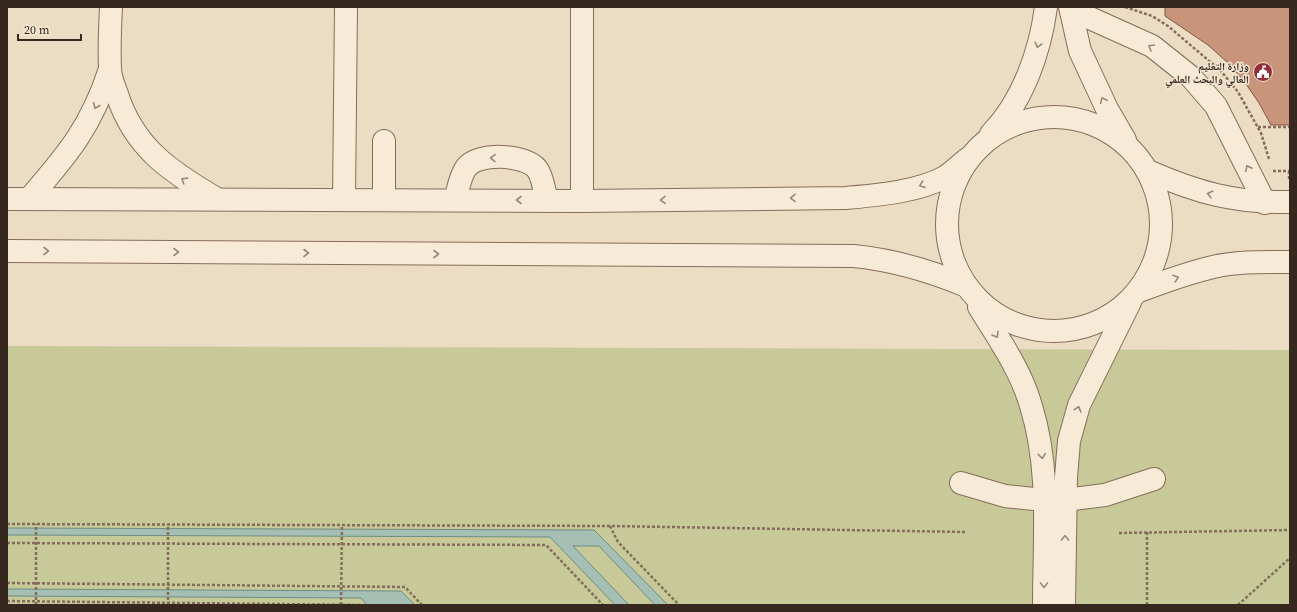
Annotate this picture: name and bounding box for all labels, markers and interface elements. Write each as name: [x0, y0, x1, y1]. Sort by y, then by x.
scale bar: [18, 16, 81, 42]
text: 20 m: [24, 22, 50, 38]
one-way arrow: [1034, 41, 1043, 48]
one-way arrow: [1148, 44, 1155, 51]
place label: وزارة التعليم العالي والبحث العلمي: [1165, 59, 1249, 88]
public building icon: وزارة التعليم العالي والبحث العلمي: [1252, 61, 1274, 83]
one-way arrow: [1100, 97, 1108, 105]
one-way arrow: [93, 102, 101, 109]
one-way arrow: [490, 154, 496, 162]
one-way arrow: [1245, 164, 1252, 172]
one-way arrow: [181, 177, 188, 184]
one-way arrow: [918, 180, 925, 189]
one-way arrow: [1207, 191, 1213, 199]
one-way arrow: [790, 194, 796, 202]
one-way arrow: [516, 196, 522, 204]
one-way arrow: [660, 196, 666, 204]
one-way arrow: [43, 247, 49, 256]
one-way arrow: [173, 248, 179, 256]
one-way arrow: [303, 249, 309, 257]
one-way arrow: [433, 249, 439, 258]
one-way arrow: [1172, 274, 1179, 282]
one-way arrow: [992, 331, 999, 338]
one-way arrow: [1073, 406, 1081, 413]
one-way arrow: [1037, 453, 1046, 459]
one-way arrow: [1061, 535, 1069, 541]
one-way arrow: [1040, 582, 1048, 588]

